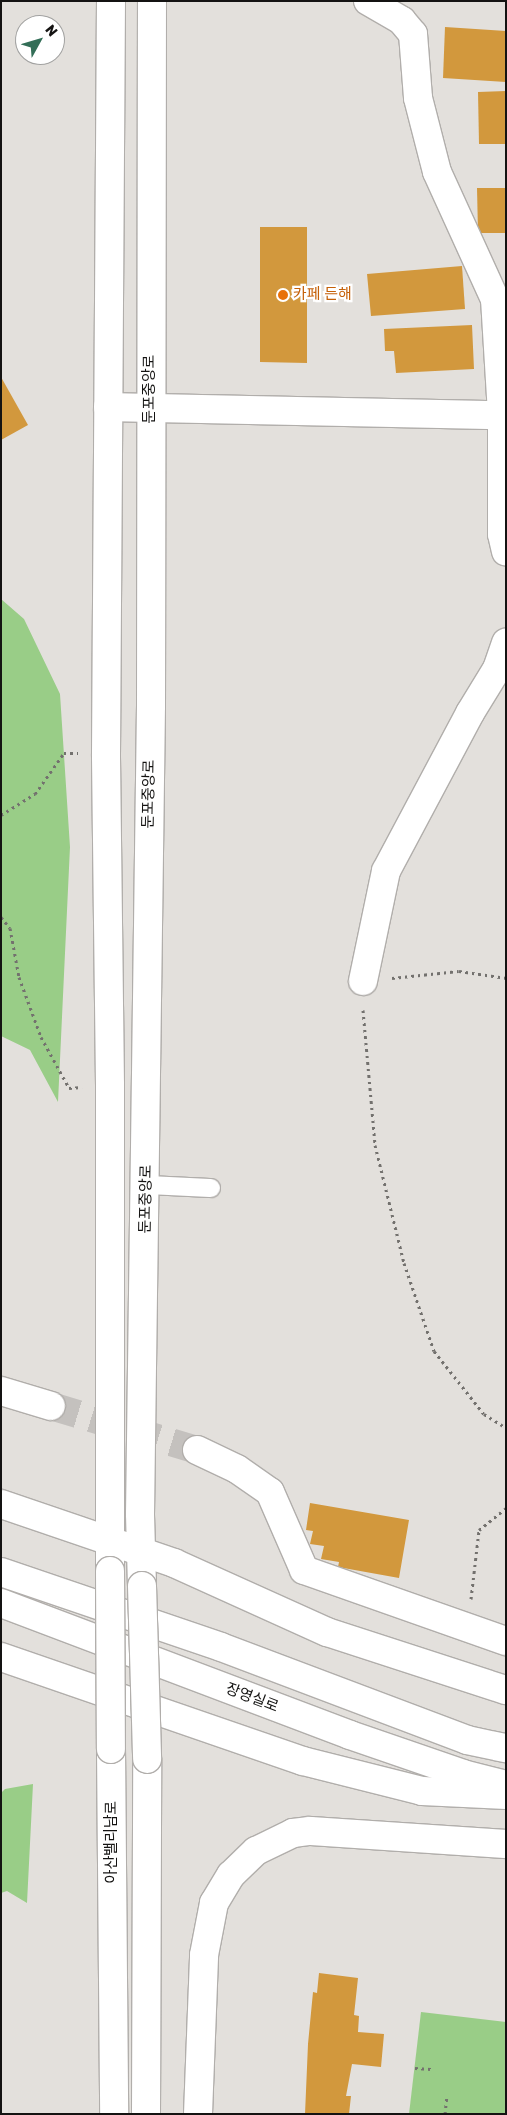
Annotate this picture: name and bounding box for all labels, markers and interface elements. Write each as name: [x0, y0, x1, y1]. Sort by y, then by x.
north arrow: [15, 15, 65, 65]
text: N: [41, 22, 61, 40]
place label: 카페 든해: [293, 286, 352, 304]
marker: 카페 든해: [277, 289, 289, 301]
street label: 둔포중앙로: [141, 355, 159, 423]
street label: 둔포중앙로: [139, 759, 159, 829]
street label: 둔포중앙로: [136, 1164, 156, 1234]
street label: 장영실로: [223, 1680, 281, 1716]
street label: 아산밸리남로: [103, 1801, 121, 1883]

